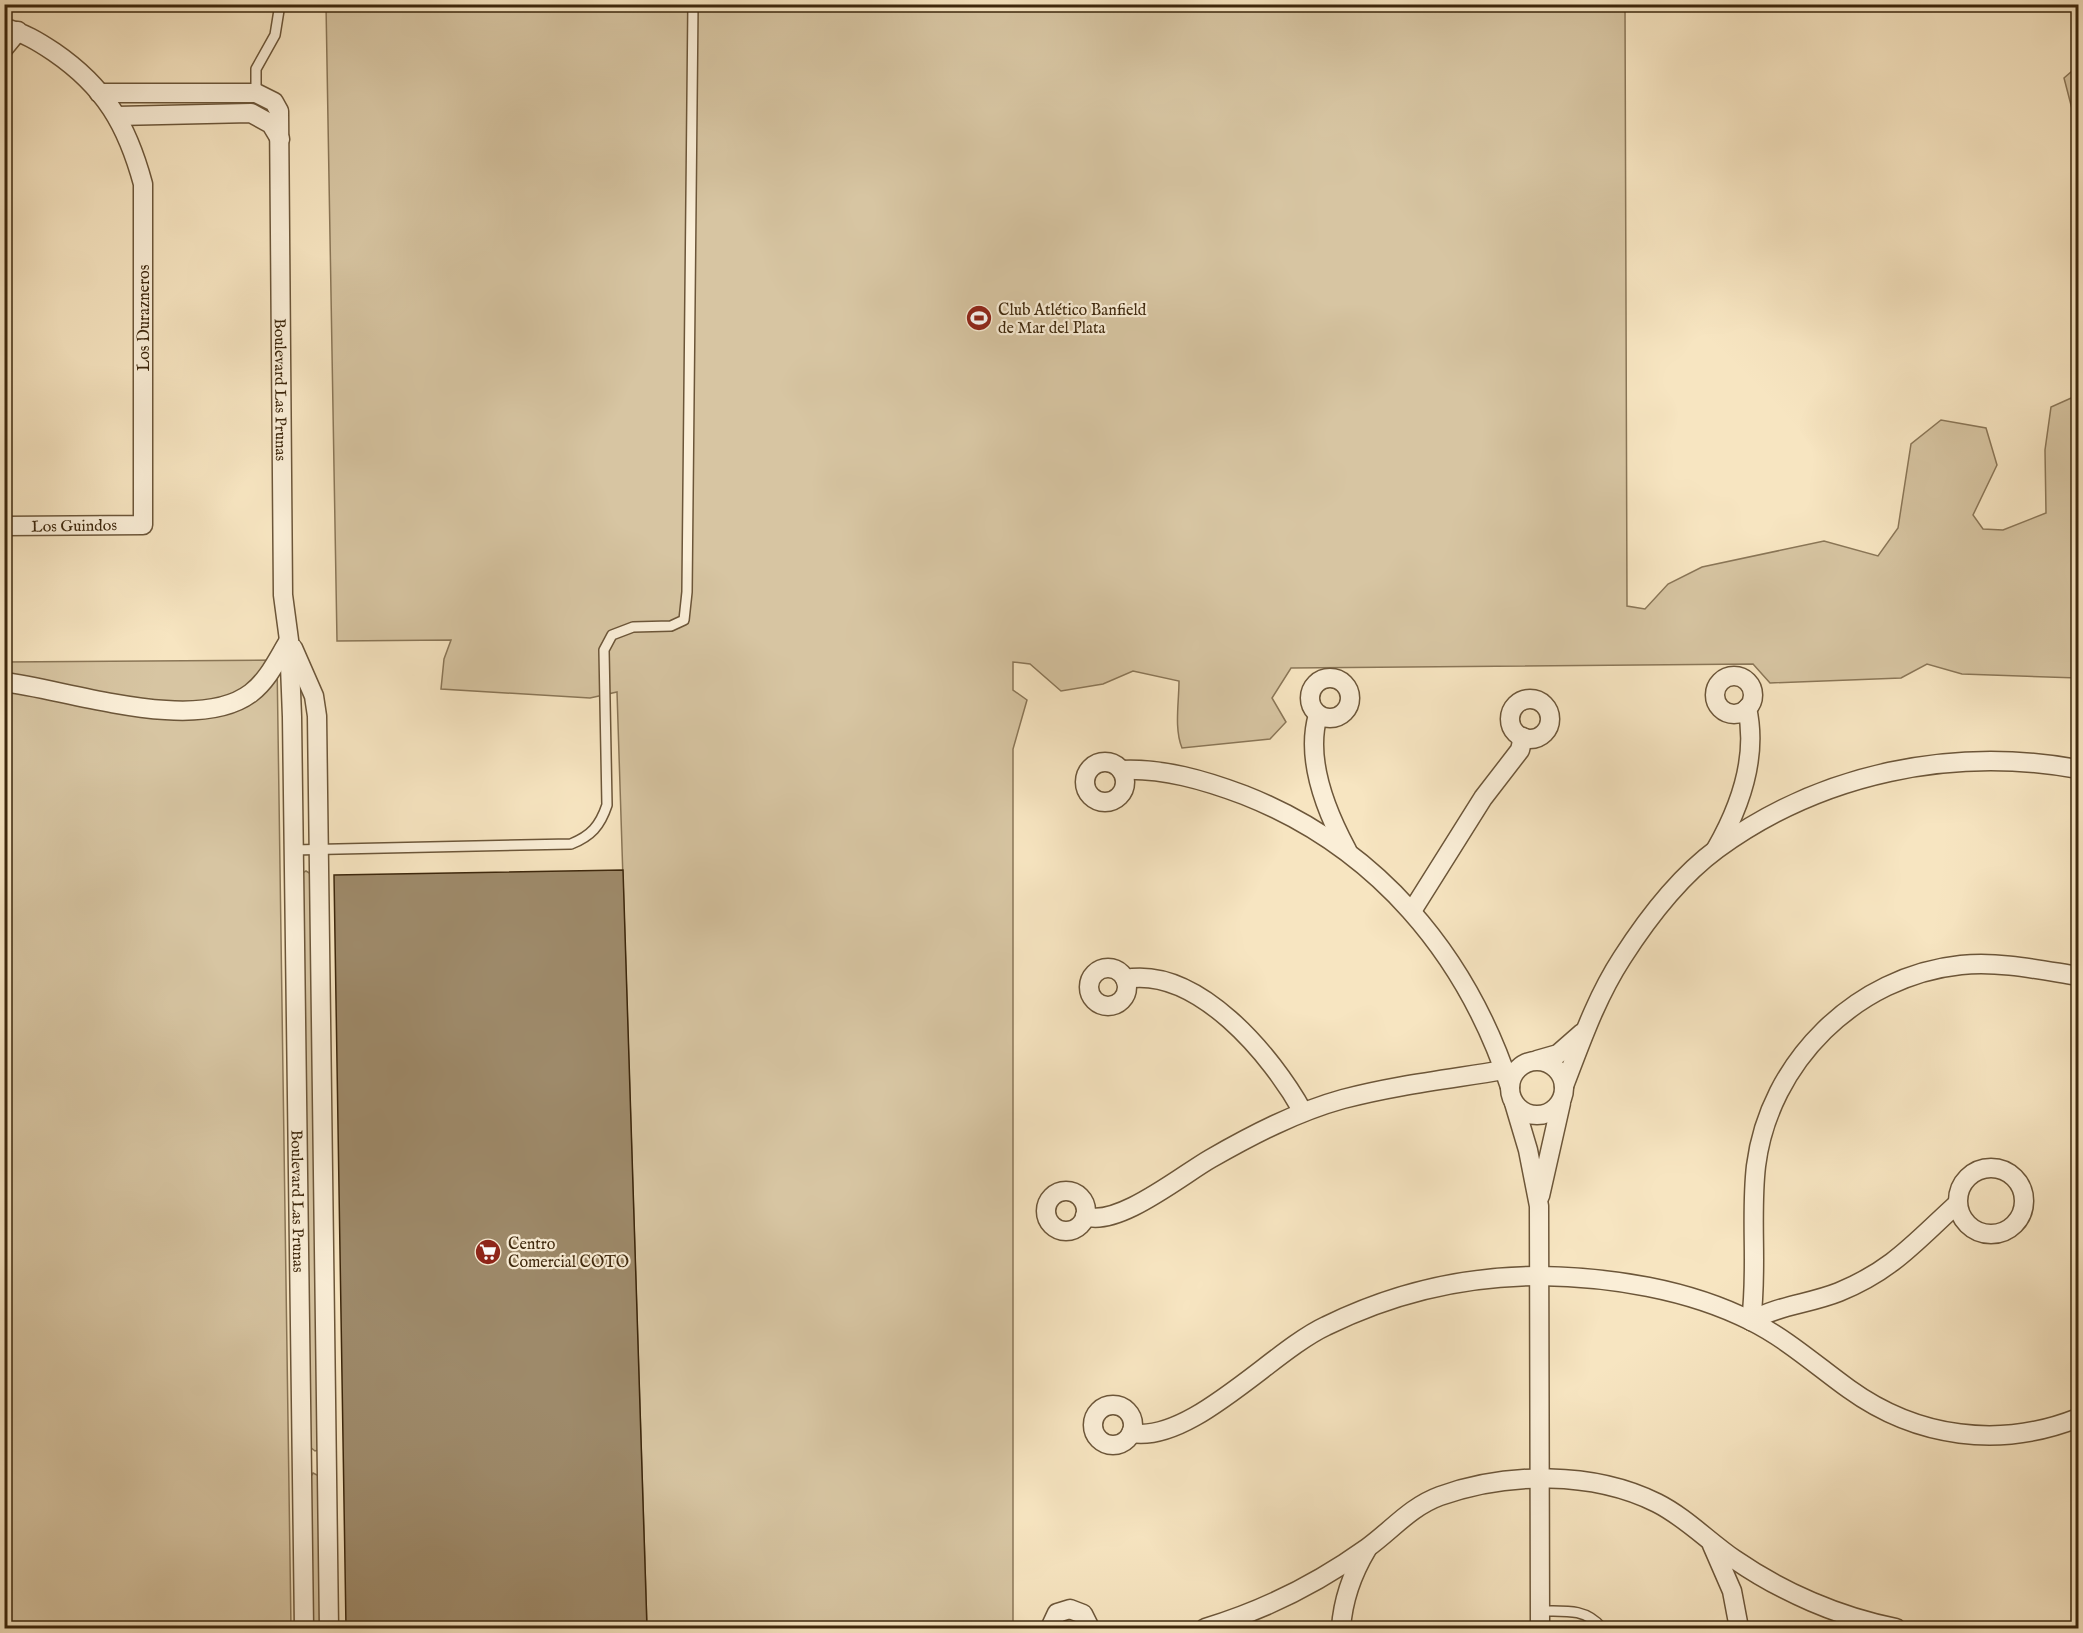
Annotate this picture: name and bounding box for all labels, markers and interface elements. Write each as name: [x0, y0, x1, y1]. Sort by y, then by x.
street label: Los Durazneros: [135, 264, 155, 371]
place label: Club Atlético Banfield de Mar del Plata: [998, 301, 1147, 339]
sports icon: Club Atlético Banfield de Mar del Plata: [964, 303, 994, 333]
street label: Boulevard Las Prunas: [269, 318, 290, 462]
street label: Los Guindos: [31, 516, 118, 538]
street label: Boulevard Las Prunas: [285, 1130, 307, 1273]
place label: Centro Comercial COTO: [508, 1235, 629, 1273]
supermarket icon: Centro Comercial COTO: [473, 1237, 503, 1267]

